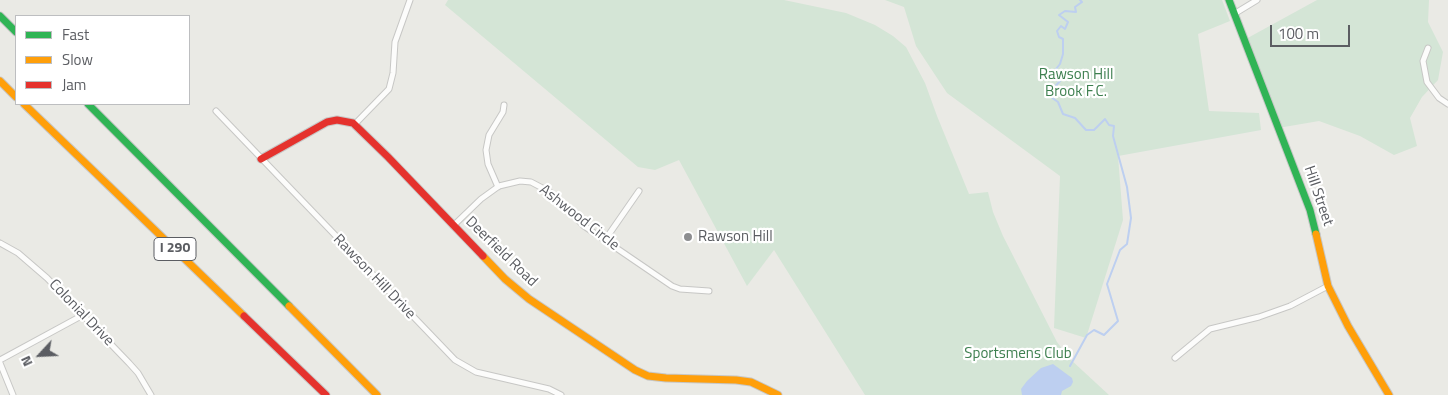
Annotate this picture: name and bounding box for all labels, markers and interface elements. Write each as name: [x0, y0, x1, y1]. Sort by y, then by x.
legend: [15, 15, 190, 105]
scale bar: [1273, 15, 1353, 47]
text: 100 m: [1278, 22, 1319, 45]
text: Fast: [62, 23, 89, 46]
text: Slow: [62, 48, 93, 71]
park label: Rawson Hill Brook F.C.: [1039, 66, 1113, 101]
text: Jam: [62, 73, 86, 96]
street label: Hill Street: [1299, 164, 1337, 228]
street label: Ashwood Circle: [535, 181, 623, 255]
street label: Deerfield Road: [461, 213, 541, 291]
place label: Rawson Hill: [698, 228, 773, 246]
street label: Rawson Hill Drive: [329, 231, 419, 323]
marker: Rawson Hill: [682, 231, 694, 243]
road number: I 290: [154, 238, 196, 260]
street label: Colonial Drive: [45, 276, 117, 350]
north arrow: [15, 330, 65, 380]
park label: Sportsmens Club: [964, 345, 1072, 363]
text: N: [14, 353, 38, 370]

